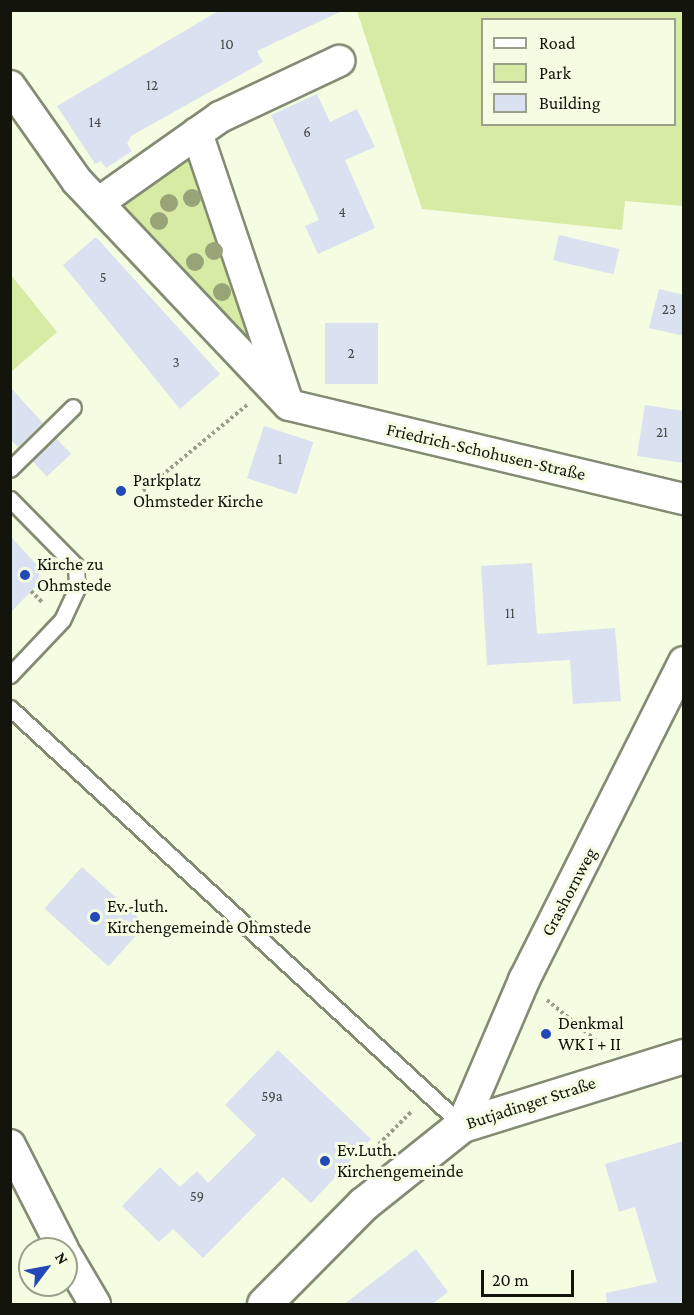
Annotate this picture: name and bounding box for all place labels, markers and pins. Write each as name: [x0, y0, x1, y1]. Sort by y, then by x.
place label: Parkplatz Ohmsteder Kirche: [133, 470, 263, 512]
marker: Parkplatz Ohmsteder Kirche: [114, 484, 128, 498]
place label: Kirche zu Ohmstede: [37, 554, 111, 596]
marker: Kirche zu Ohmstede: [18, 568, 32, 582]
place label: Ev.-luth. Kirchengemeinde Ohmstede: [107, 896, 311, 938]
marker: Ev.-luth. Kirchengemeinde Ohmstede: [88, 910, 102, 924]
place label: Denkmal WK I + II: [558, 1013, 624, 1056]
marker: Denkmal WK I + II: [539, 1027, 553, 1041]
place label: Ev.Luth. Kirchengemeinde: [337, 1140, 463, 1182]
marker: Ev.Luth. Kirchengemeinde: [318, 1154, 332, 1168]

